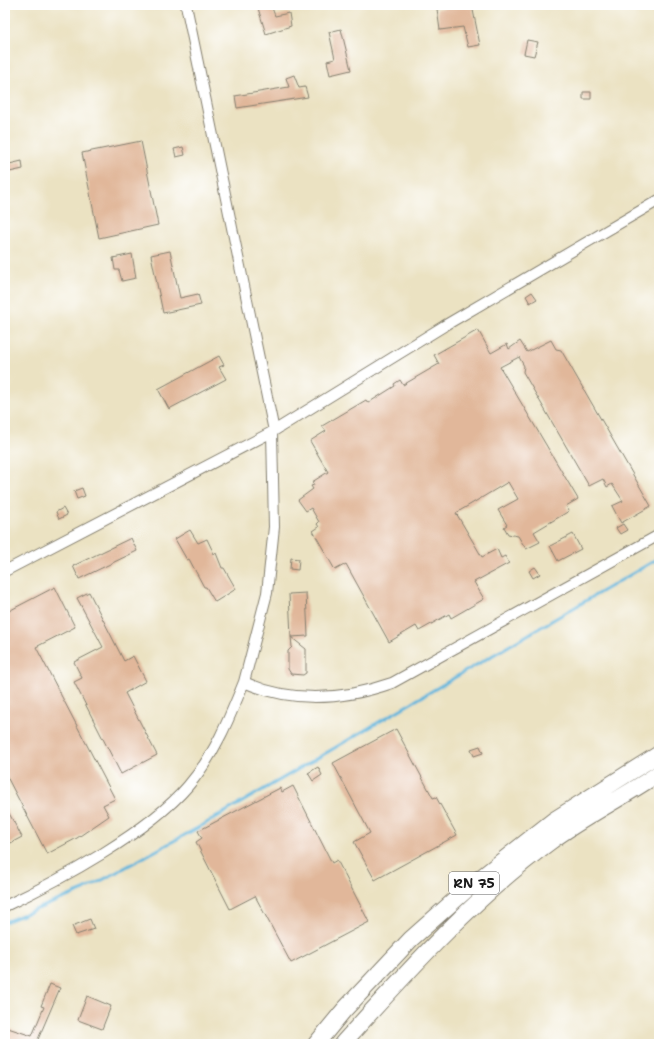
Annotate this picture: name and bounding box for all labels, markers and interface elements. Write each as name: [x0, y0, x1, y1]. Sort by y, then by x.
road number: RN 75: [449, 872, 499, 894]

